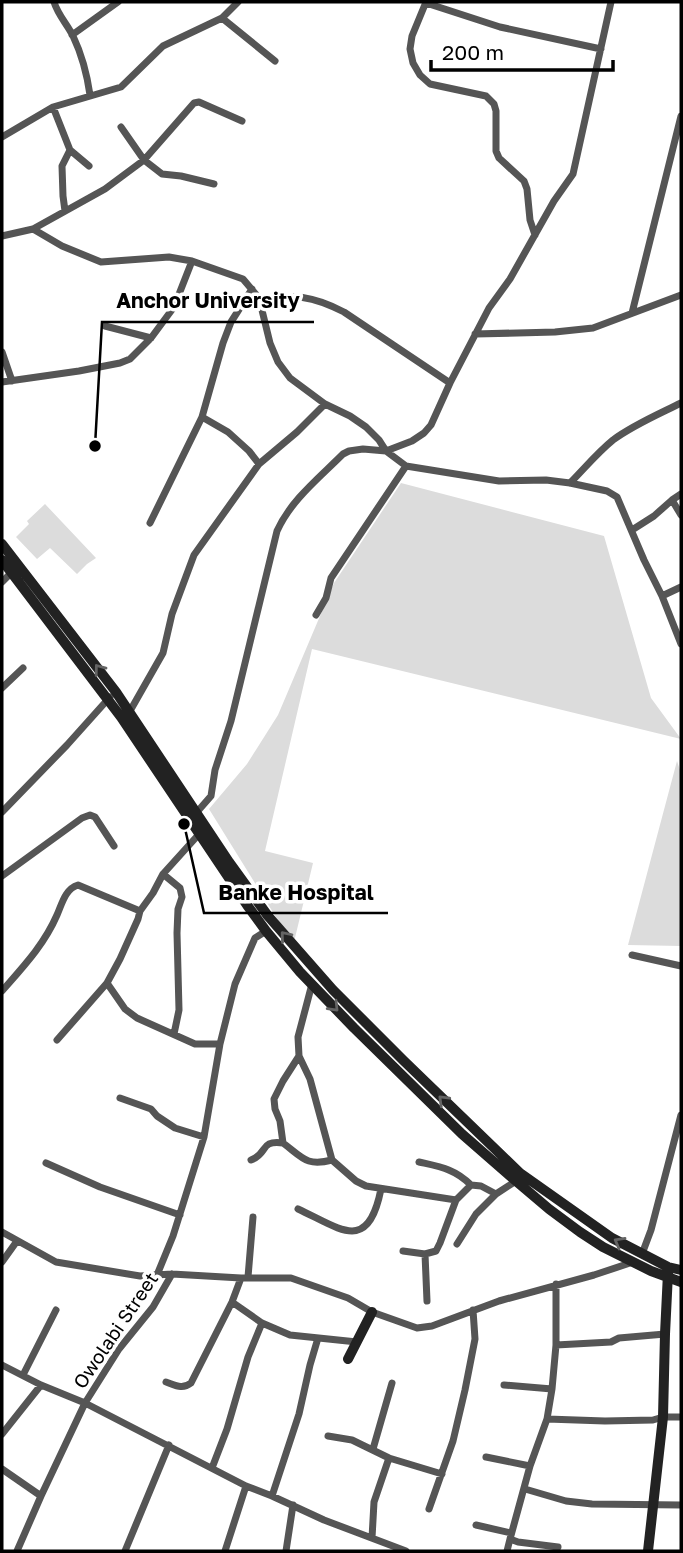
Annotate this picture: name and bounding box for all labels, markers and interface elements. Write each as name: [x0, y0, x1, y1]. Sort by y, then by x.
scale bar: [431, 28, 613, 72]
text: 200 m: [442, 39, 504, 65]
callout: Anchor University: [102, 280, 314, 322]
text: Anchor University: [116, 287, 300, 313]
one-way arrow: [95, 665, 107, 677]
callout: Banke Hospital: [204, 871, 388, 913]
text: Banke Hospital: [218, 879, 374, 905]
one-way arrow: [281, 931, 293, 944]
one-way arrow: [326, 999, 339, 1012]
one-way arrow: [438, 1095, 451, 1108]
one-way arrow: [614, 1237, 627, 1250]
street label: Owolabi Street: [68, 1268, 162, 1392]

